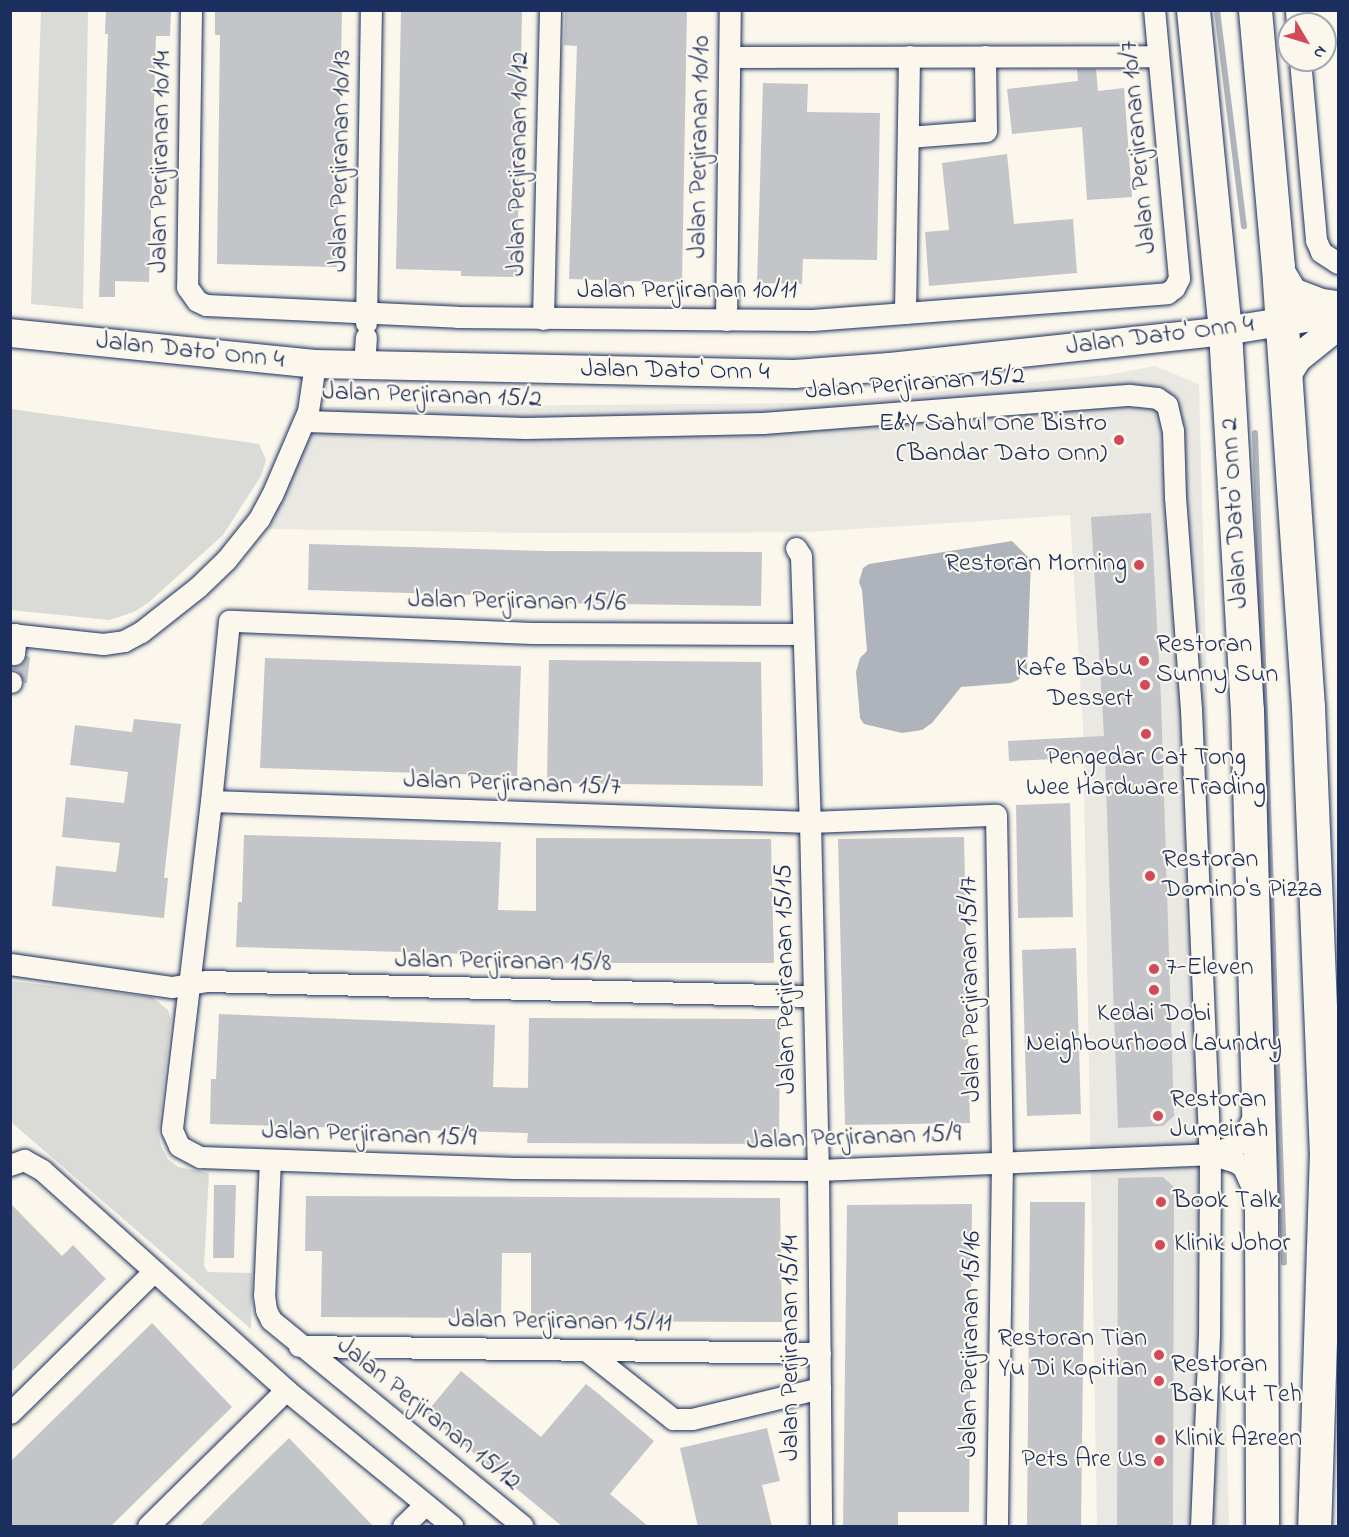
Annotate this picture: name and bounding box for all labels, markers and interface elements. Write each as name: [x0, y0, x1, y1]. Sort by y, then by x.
north arrow: [1277, 12, 1337, 72]
street label: Jalan Perjiranan 10/10: [683, 35, 719, 259]
street label: Jalan Perjiranan 10/7: [1115, 39, 1165, 255]
text: N: [1307, 40, 1332, 63]
street label: Jalan Perjiranan 10/13: [324, 50, 360, 272]
street label: Jalan Perjiranan 10/14: [144, 51, 180, 273]
street label: Jalan Perjiranan 10/12: [502, 51, 538, 277]
street label: Jalan Perjiranan 10/11: [577, 276, 797, 308]
street label: Jalan Dato' Onn 4: [1064, 310, 1256, 364]
street label: Jalan Dato' Onn 4: [94, 327, 286, 377]
street label: Jalan Dato' Onn 4: [580, 355, 770, 389]
street label: Jalan Perjiranan 15/2: [804, 362, 1026, 408]
street label: Jalan Perjiranan 15/2: [322, 378, 542, 416]
place label: E&Y Sahul One Bistro (Bandar Dato Onn): [878, 409, 1107, 470]
street label: Jalan Dato' Onn 2: [1215, 417, 1257, 609]
marker: E&Y Sahul One Bistro (Bandar Dato Onn): [1112, 433, 1126, 447]
place label: Restoran Morning: [945, 549, 1127, 581]
marker: Restoran Morning: [1132, 558, 1146, 572]
street label: Jalan Perjiranan 15/6: [408, 585, 626, 621]
place label: Restoran Sunny Sun: [1156, 630, 1278, 692]
place label: Kafe Babu Dessert: [1016, 654, 1133, 716]
marker: Restoran Sunny Sun: [1137, 654, 1151, 668]
marker: Kafe Babu Dessert: [1138, 678, 1152, 692]
marker: Pengedar Cat Tong Wee Hardware Trading: [1139, 727, 1153, 741]
place label: Pengedar Cat Tong Wee Hardware Trading: [1026, 743, 1266, 804]
street label: Jalan Perjiranan 15/7: [403, 766, 621, 804]
place label: Restoran Domino's Pizza: [1162, 845, 1322, 906]
street label: Jalan Perjiranan 15/15: [769, 864, 805, 1094]
marker: Restoran Domino's Pizza: [1143, 869, 1157, 883]
street label: Jalan Perjiranan 15/17: [954, 876, 990, 1102]
street label: Jalan Perjiranan 15/8: [394, 946, 612, 980]
place label: 7-Eleven: [1166, 953, 1254, 985]
marker: 7-Eleven: [1147, 962, 1161, 976]
marker: Kedai Dobi Neighbourhood Laundry: [1147, 983, 1161, 997]
place label: Kedai Dobi Neighbourhood Laundry: [1026, 999, 1282, 1060]
place label: Restoran Jumeirah: [1170, 1085, 1268, 1146]
marker: Restoran Jumeirah: [1151, 1109, 1165, 1123]
street label: Jalan Perjiranan 15/9: [261, 1117, 477, 1155]
street label: Jalan Perjiranan 15/9: [746, 1120, 962, 1158]
place label: Book Talk: [1173, 1186, 1279, 1218]
marker: Book Talk: [1154, 1195, 1168, 1209]
place label: Klinik Johor: [1174, 1229, 1290, 1261]
street label: Jalan Perjiranan 15/16: [954, 1230, 990, 1458]
street label: Jalan Perjiranan 15/14: [776, 1235, 808, 1461]
marker: Klinik Johor: [1151, 1236, 1169, 1254]
street label: Jalan Perjiranan 15/11: [448, 1305, 672, 1341]
place label: Restoran Tian Yu Di Kopitian: [998, 1324, 1147, 1386]
street label: Jalan Perjiranan 15/12: [330, 1331, 526, 1499]
marker: Restoran Tian Yu Di Kopitian: [1152, 1348, 1166, 1362]
place label: Restoran Bak Kut Teh: [1171, 1350, 1302, 1412]
marker: Restoran Bak Kut Teh: [1152, 1374, 1166, 1388]
place label: Klinik Azreen: [1174, 1424, 1302, 1456]
marker: Klinik Azreen: [1151, 1431, 1169, 1449]
place label: Pets Are Us: [1021, 1445, 1147, 1477]
marker: Pets Are Us: [1152, 1454, 1166, 1468]

